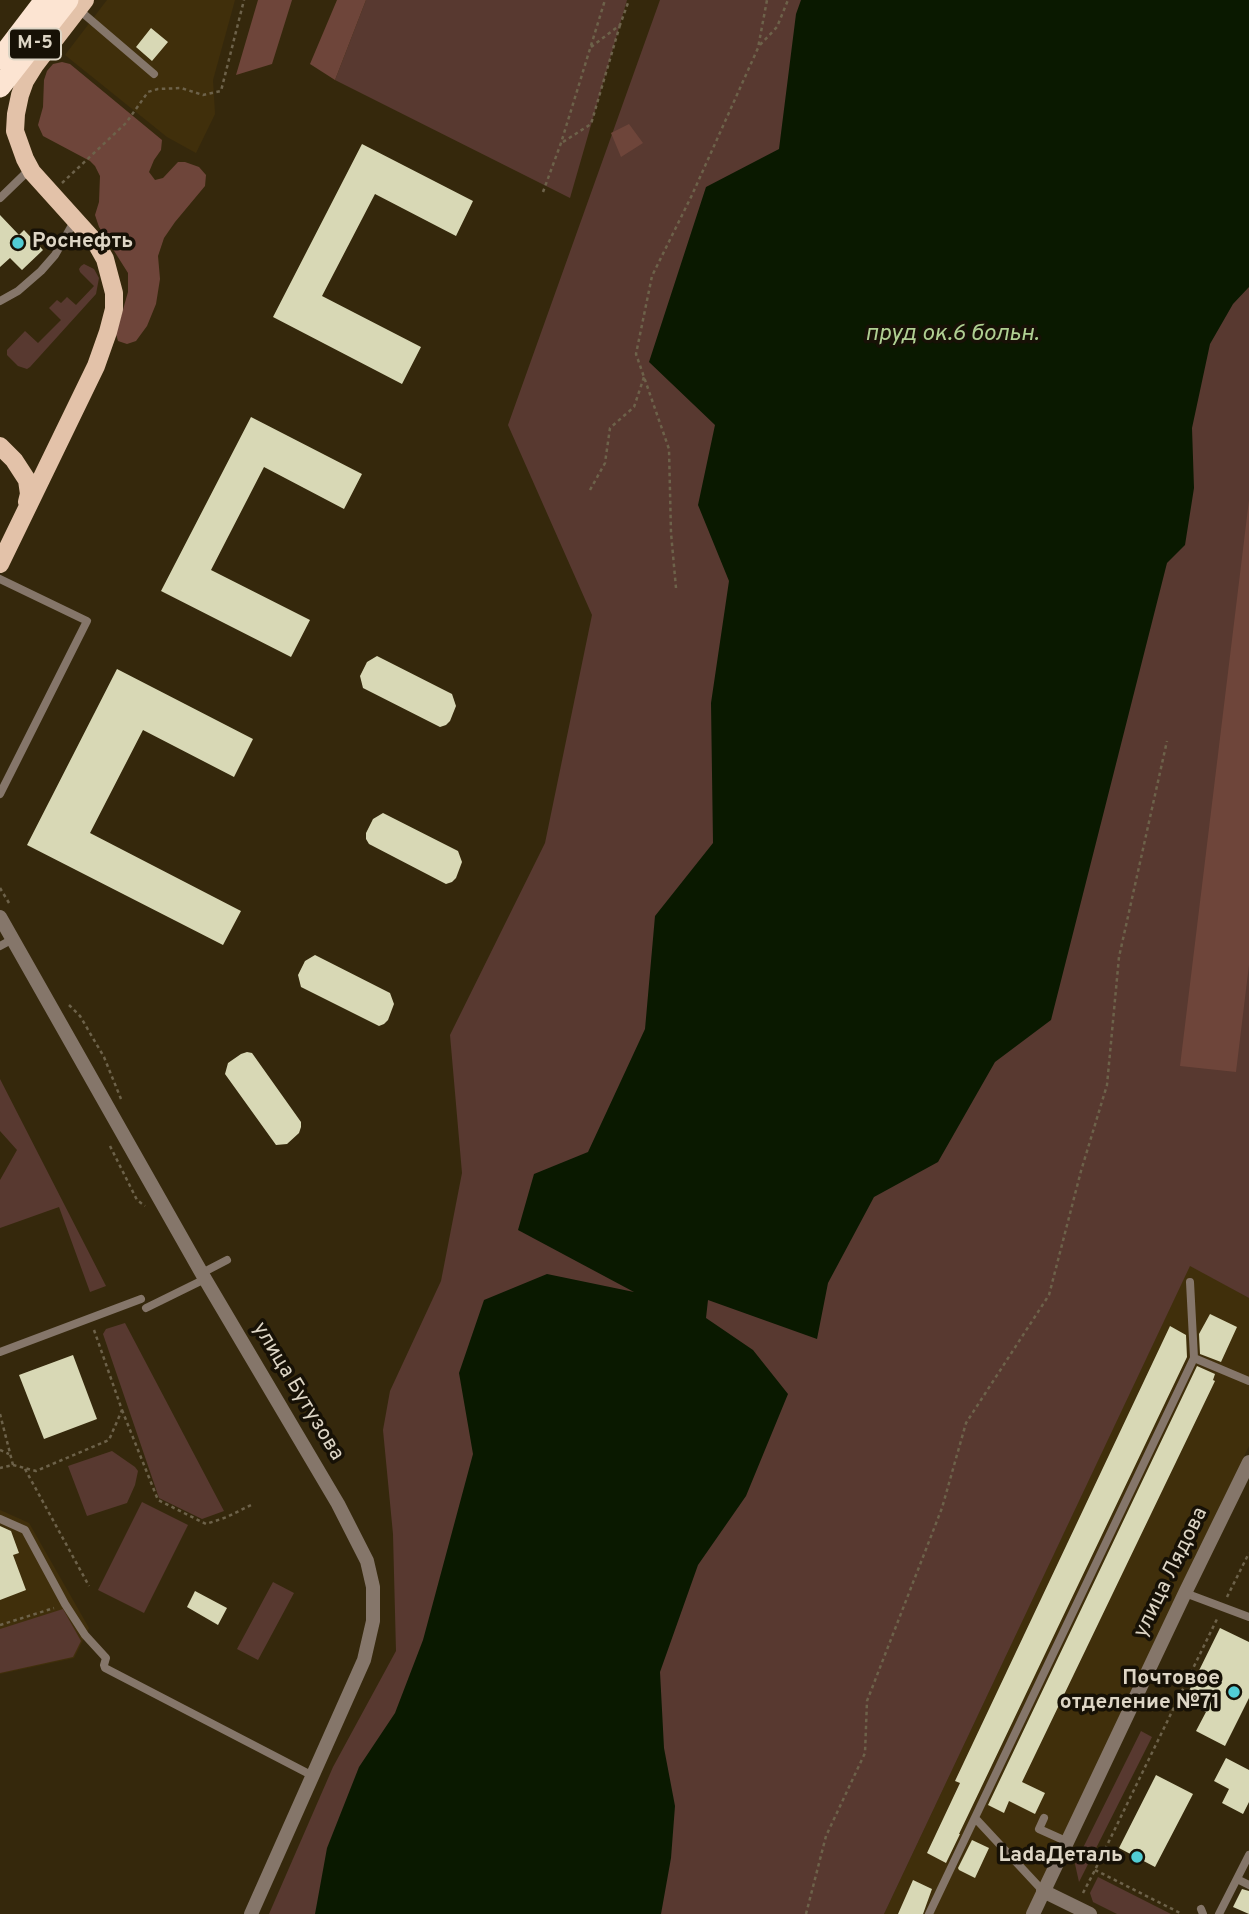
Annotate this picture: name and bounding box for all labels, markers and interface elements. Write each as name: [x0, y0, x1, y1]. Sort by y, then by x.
road number: М-5: [9, 28, 61, 60]
place label: Роснефть: [32, 230, 133, 256]
marker: Роснефть: [10, 235, 26, 251]
water label: пруд ок.6 больн.: [865, 321, 1039, 349]
street label: улица Бутузова: [246, 1318, 348, 1466]
street label: улица Лядова: [1130, 1504, 1214, 1642]
place label: Почтовое отделение №71: [1060, 1667, 1220, 1717]
marker: Почтовое отделение №71: [1226, 1684, 1242, 1700]
place label: LadaДеталь: [998, 1844, 1123, 1870]
marker: LadaДеталь: [1129, 1849, 1145, 1865]

